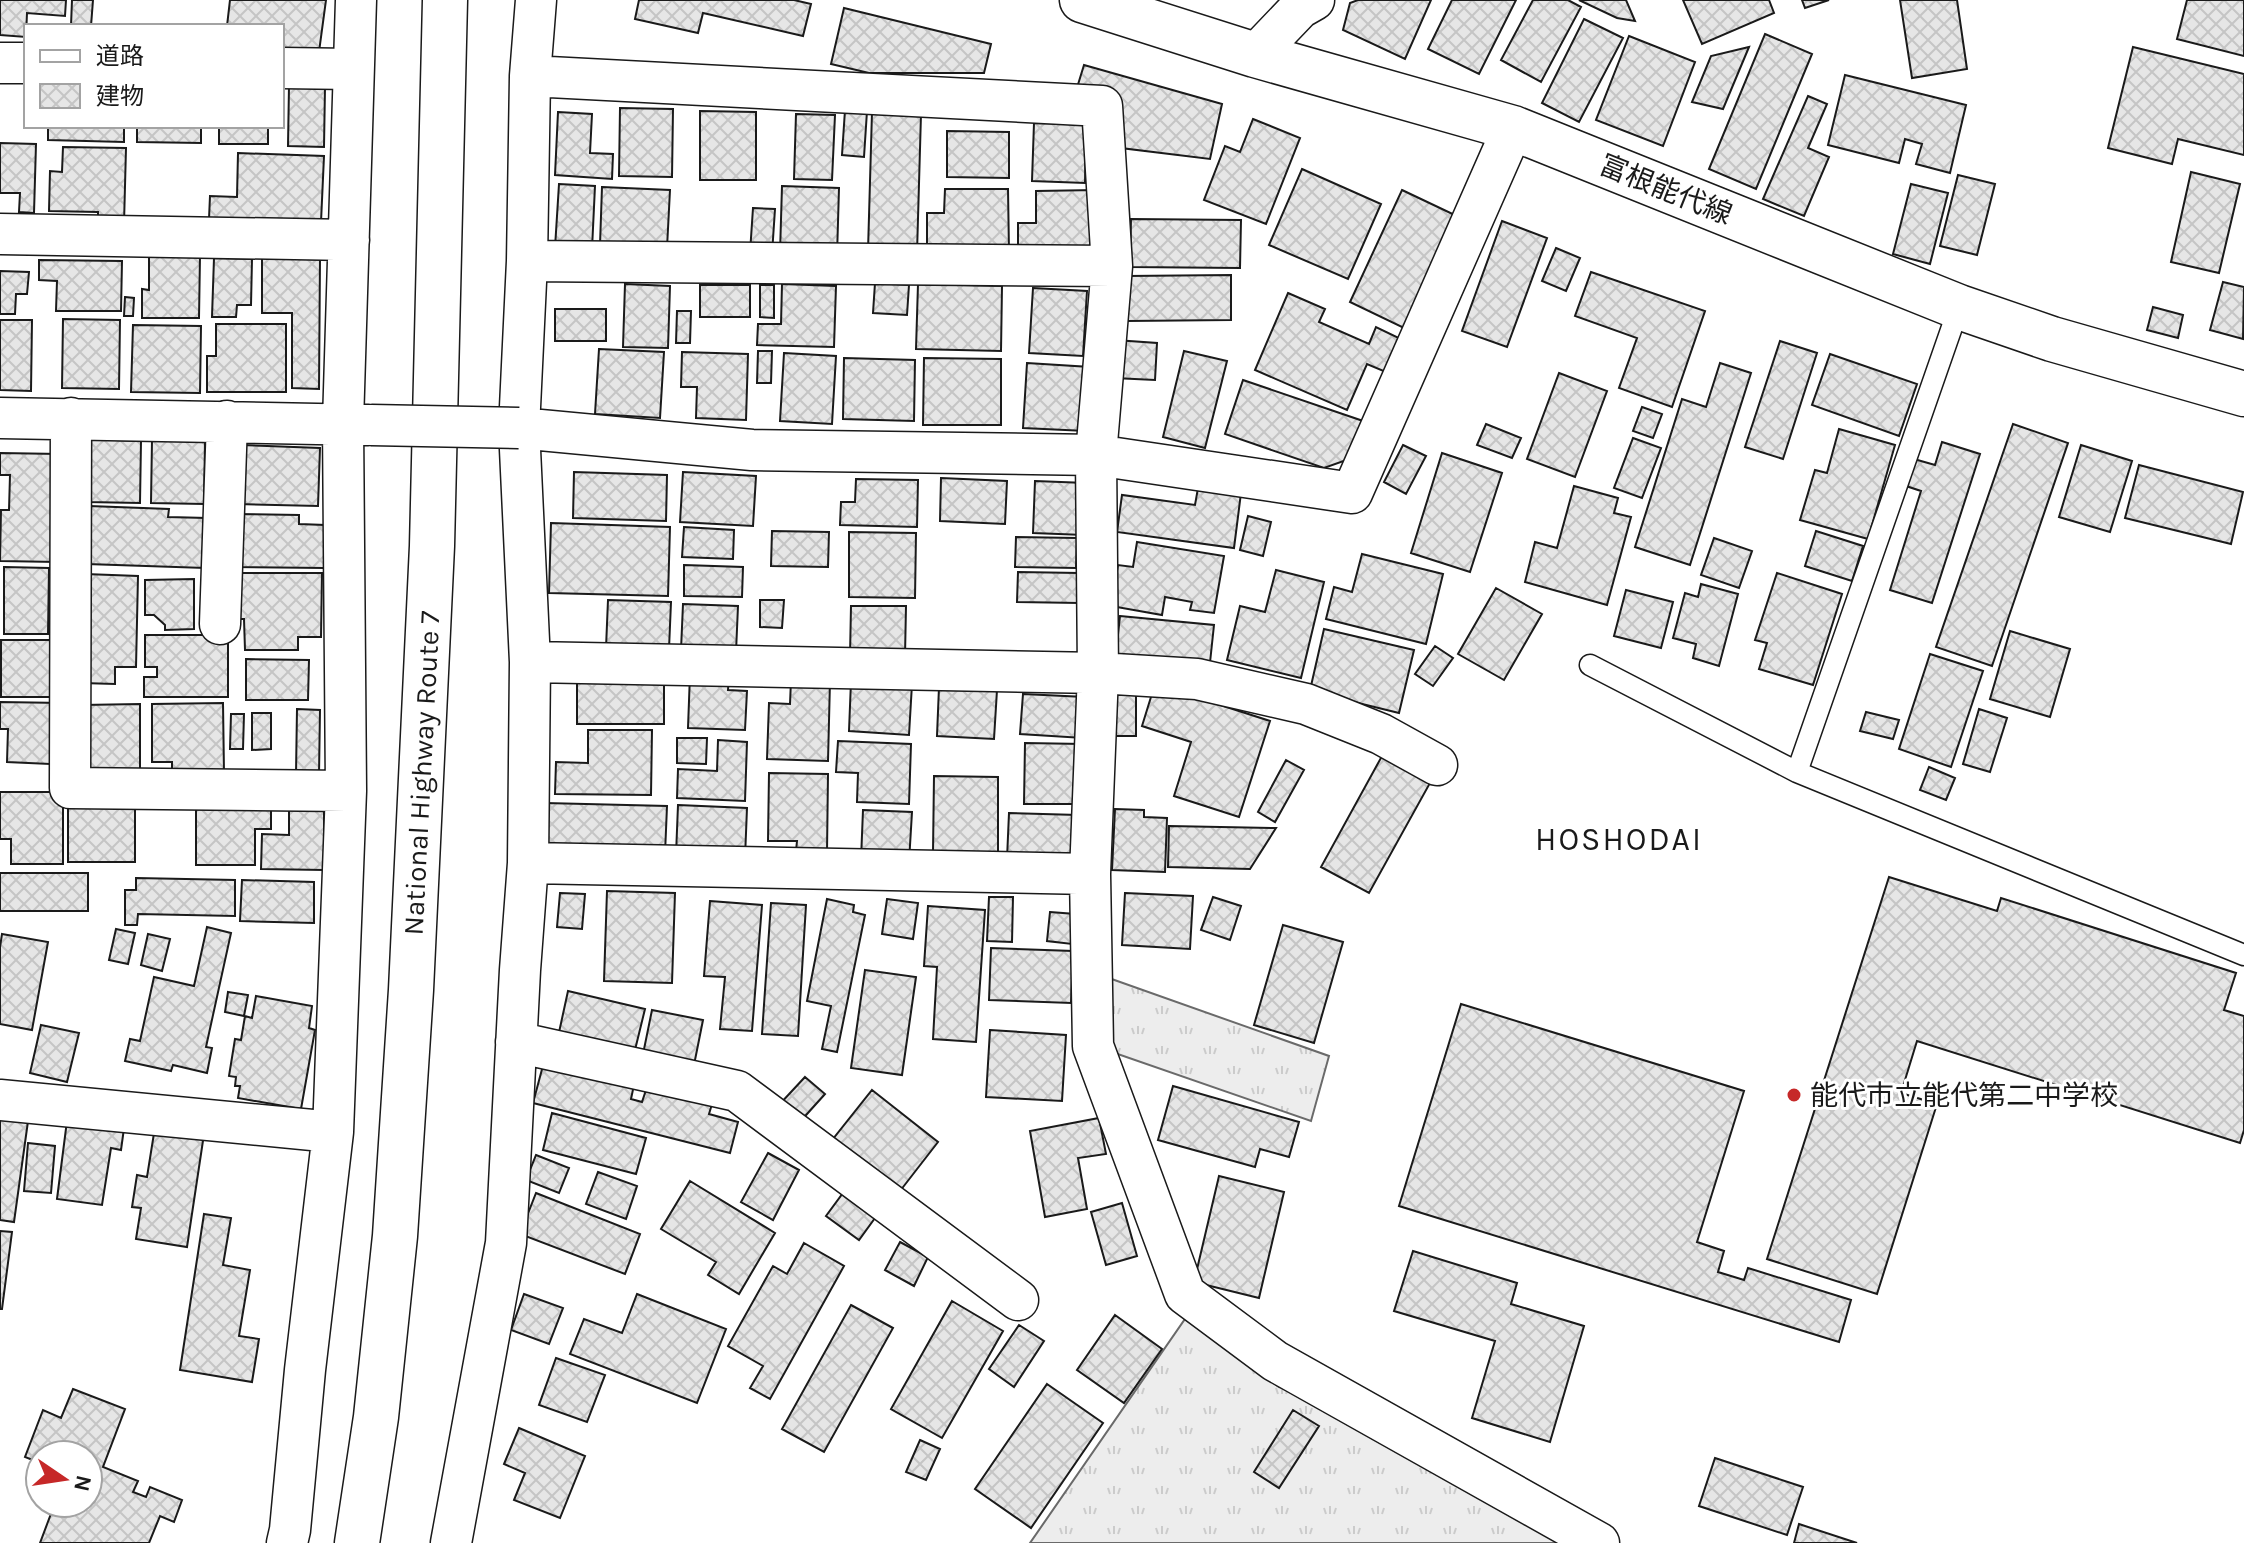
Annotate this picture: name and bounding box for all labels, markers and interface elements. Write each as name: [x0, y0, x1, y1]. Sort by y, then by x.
legend: [24, 24, 284, 128]
text: 道路: [96, 42, 144, 70]
text: 建物: [96, 82, 144, 110]
street label: 富根能代線: [1595, 148, 1737, 231]
street label: National Highway Route 7: [397, 610, 446, 936]
district label: HOSHODAI: [1535, 821, 1703, 858]
place label: 能代市立能代第二中学校: [1810, 1079, 2118, 1112]
marker: 能代市立能代第二中学校: [1785, 1086, 1803, 1104]
north arrow: [24, 1439, 104, 1519]
text: N: [68, 1473, 97, 1494]

